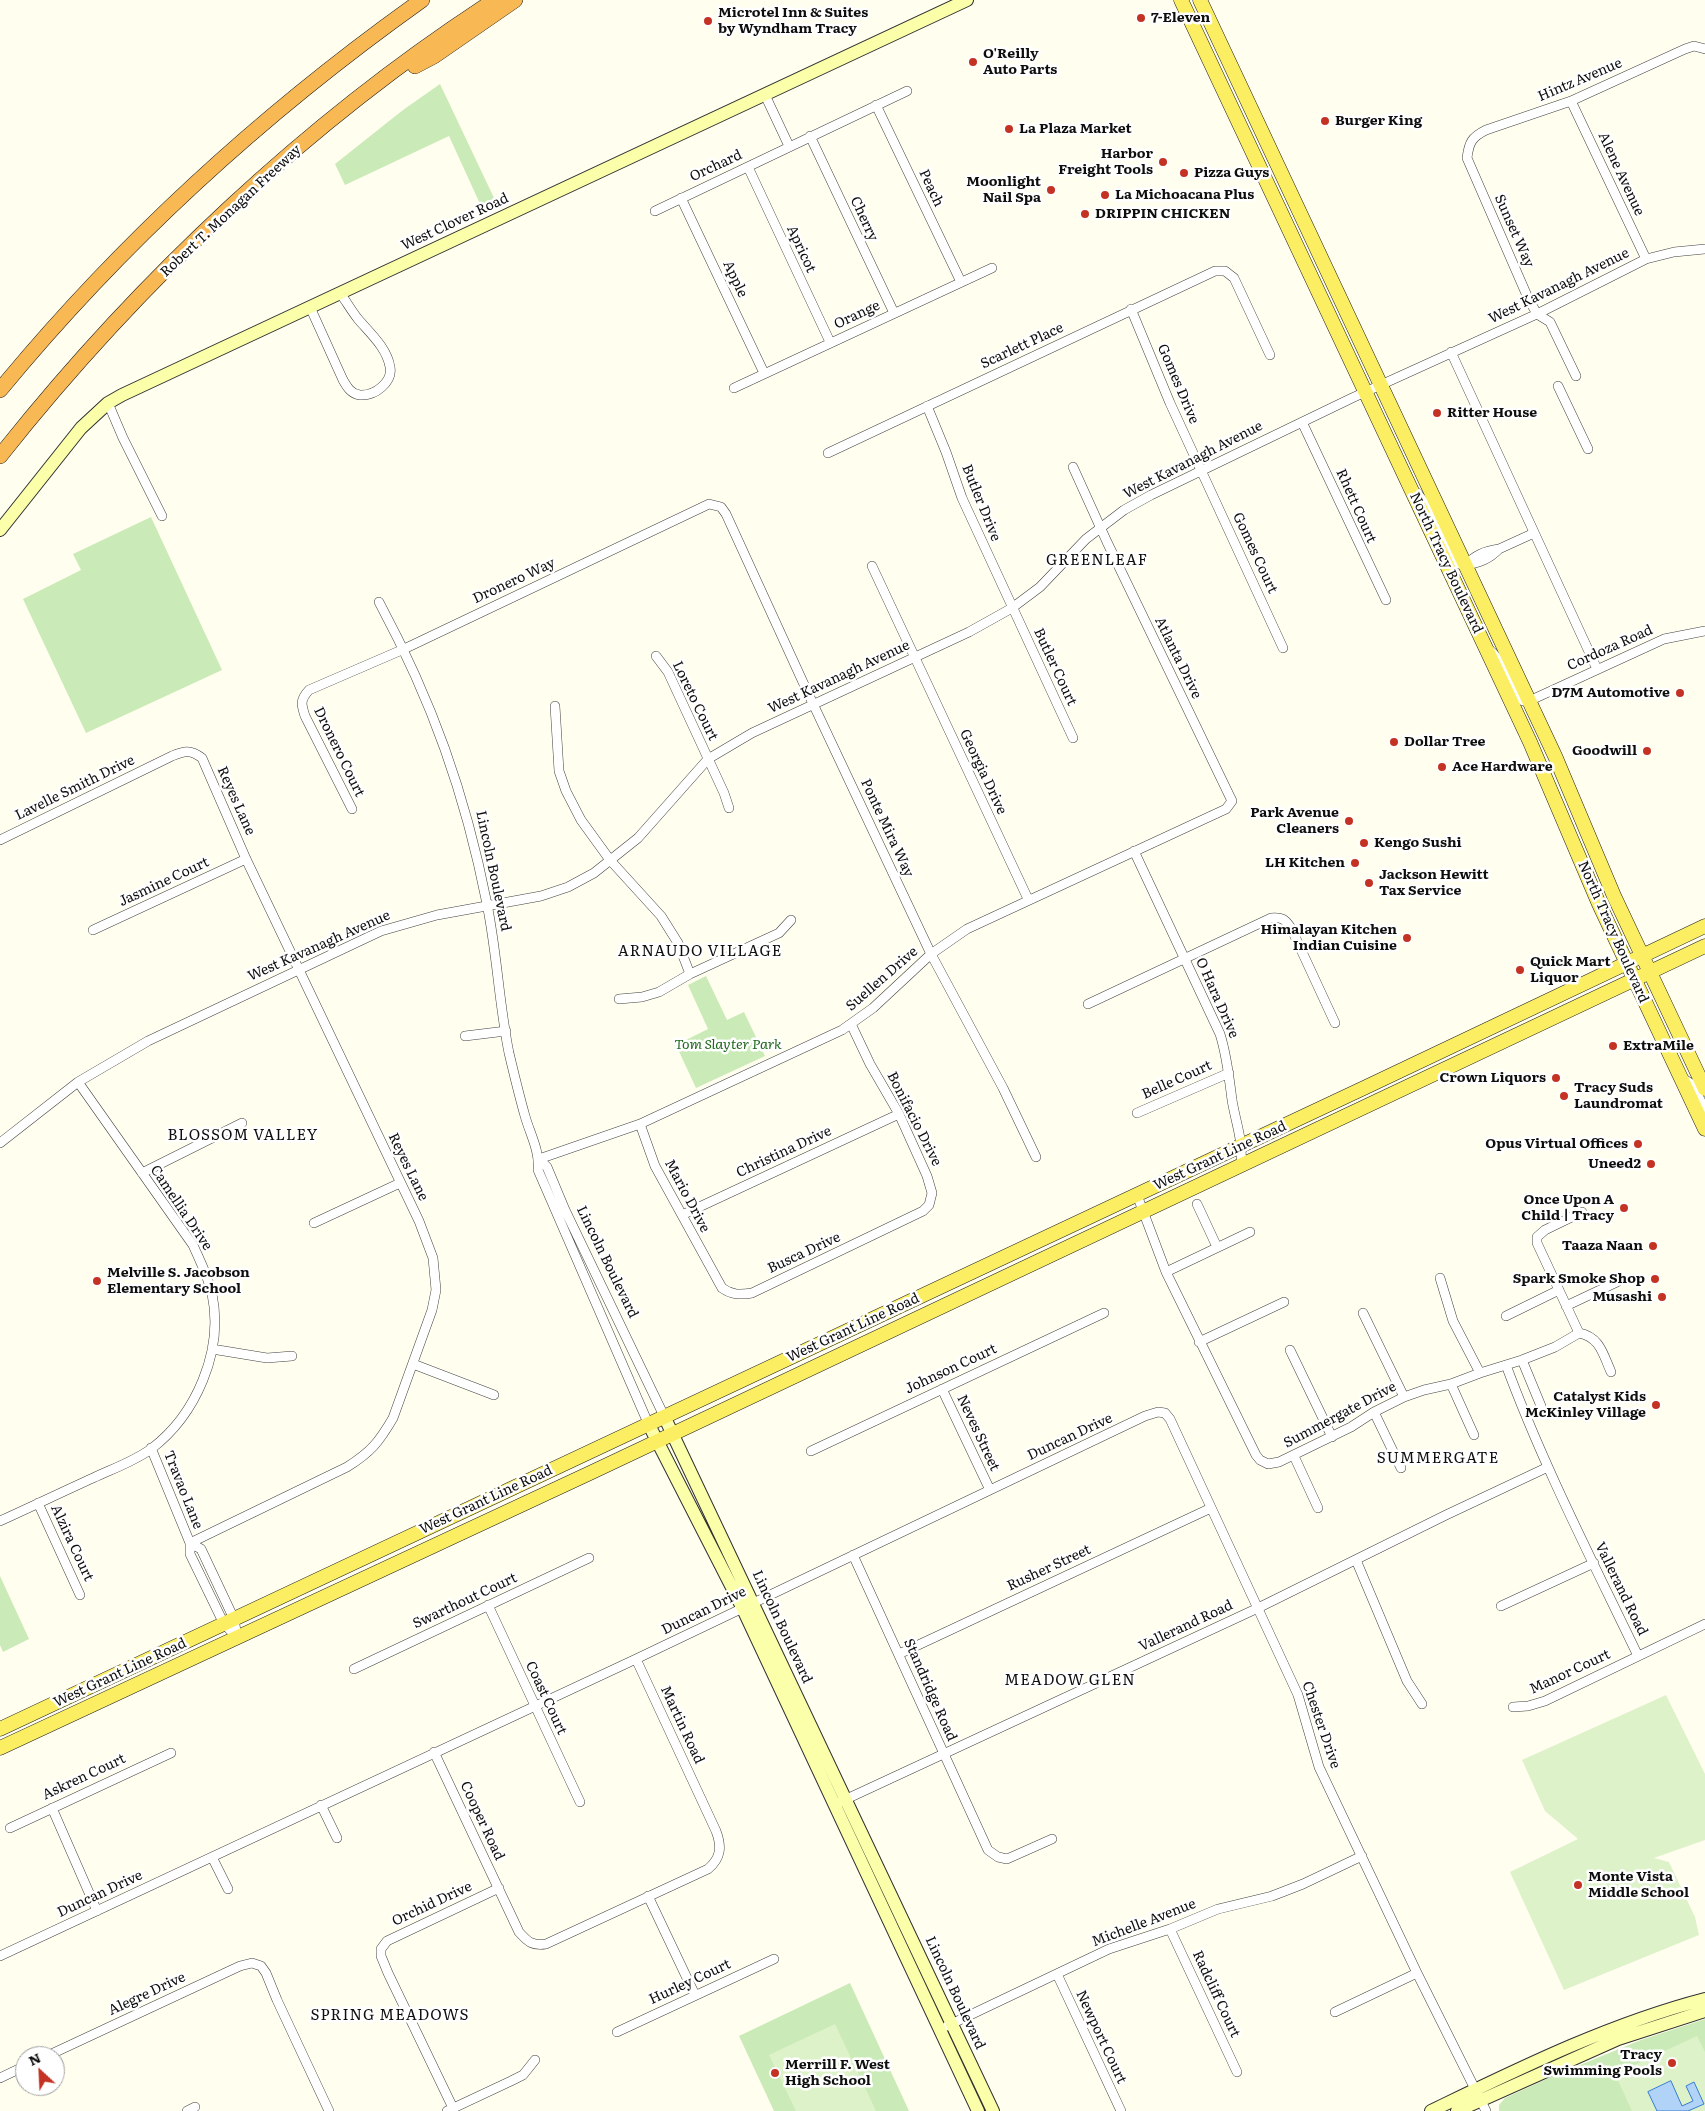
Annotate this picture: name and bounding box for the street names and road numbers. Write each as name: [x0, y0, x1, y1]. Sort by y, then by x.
street label: Hintz Avenue: [1535, 55, 1625, 105]
street label: Alene Avenue: [1594, 129, 1648, 219]
street label: Robert T. Monagan Freeway: [157, 141, 305, 281]
street label: Orchard: [687, 147, 745, 185]
street label: Peach: [915, 167, 947, 209]
street label: West Clover Road: [399, 190, 511, 254]
street label: Sunset Way: [1490, 192, 1538, 270]
street label: Cherry: [846, 194, 882, 244]
street label: Apricot: [783, 223, 819, 275]
street label: West Kavanagh Avenue: [1486, 245, 1632, 327]
street label: Apple: [719, 258, 751, 300]
street label: Orange: [831, 297, 883, 333]
street label: Scarlett Place: [978, 319, 1066, 373]
street label: Gomes Drive: [1154, 342, 1202, 426]
street label: West Kavanagh Avenue: [1120, 418, 1266, 502]
street label: Butler Drive: [958, 462, 1004, 544]
street label: Rhett Court: [1332, 466, 1380, 546]
street label: North Tracy Boulevard: [1406, 490, 1486, 636]
street label: Gomes Court: [1229, 510, 1281, 596]
street label: Dronero Way: [470, 555, 558, 607]
street label: Atlanta Drive: [1151, 614, 1205, 702]
street label: Cordoza Road: [1565, 622, 1655, 674]
street label: Butler Court: [1030, 626, 1080, 708]
street label: West Kavanagh Avenue: [766, 637, 912, 717]
street label: Loreto Court: [669, 659, 721, 743]
street label: Dronero Court: [310, 704, 368, 800]
street label: Georgia Drive: [956, 727, 1010, 817]
street label: Lavelle Smith Drive: [12, 752, 138, 824]
street label: Reyes Lane: [213, 764, 259, 838]
street label: Ponte Mira Way: [857, 776, 917, 880]
street label: Lincoln Boulevard: [472, 809, 514, 933]
street label: Jasmine Court: [116, 854, 212, 910]
street label: North Tracy Boulevard: [1574, 858, 1652, 1006]
street label: West Kavanagh Avenue: [245, 907, 393, 985]
street label: Suellen Drive: [843, 943, 921, 1015]
street label: O Hara Drive: [1192, 955, 1242, 1041]
street label: Belle Court: [1139, 1057, 1215, 1103]
street label: Bonifacio Drive: [883, 1069, 945, 1169]
street label: West Grant Line Road: [1151, 1118, 1289, 1194]
street label: Christina Drive: [734, 1123, 834, 1181]
street label: Reyes Lane: [384, 1130, 432, 1204]
street label: Mario Drive: [661, 1157, 713, 1235]
street label: Camellia Drive: [146, 1162, 216, 1254]
street label: Lincoln Boulevard: [573, 1203, 641, 1321]
street label: Busca Drive: [765, 1229, 843, 1277]
street label: West Grant Line Road: [784, 1290, 922, 1366]
street label: Johnson Court: [903, 1340, 999, 1398]
street label: Summergate Drive: [1281, 1378, 1399, 1452]
street label: Neves Street: [953, 1392, 1003, 1474]
street label: Duncan Drive: [1025, 1410, 1115, 1464]
street label: Travao Lane: [160, 1448, 206, 1532]
street label: West Grant Line Road: [417, 1462, 555, 1538]
street label: Alzira Court: [47, 1502, 97, 1584]
street label: Vallerand Road: [1591, 1540, 1651, 1638]
street label: Rusher Street: [1004, 1541, 1094, 1595]
street label: Lincoln Boulevard: [748, 1568, 816, 1686]
street label: Swarthout Court: [410, 1569, 520, 1633]
street label: Duncan Drive: [659, 1583, 749, 1639]
street label: Vallerand Road: [1136, 1597, 1236, 1655]
street label: West Grant Line Road: [51, 1635, 189, 1711]
street label: Standridge Road: [900, 1636, 960, 1744]
street label: Manor Court: [1527, 1646, 1613, 1698]
street label: Coast Court: [522, 1659, 570, 1737]
street label: Chester Drive: [1298, 1679, 1344, 1771]
street label: Martin Road: [657, 1683, 707, 1767]
street label: Askren Court: [40, 1750, 128, 1804]
street label: Cooper Road: [456, 1779, 508, 1863]
street label: Duncan Drive: [55, 1867, 145, 1921]
street label: Orchid Drive: [389, 1878, 475, 1930]
street label: Michelle Avenue: [1090, 1895, 1198, 1951]
street label: Lincoln Boulevard: [921, 1934, 989, 2052]
street label: Radcliff Court: [1189, 1948, 1243, 2040]
street label: Hurley Court: [646, 1956, 734, 2008]
street label: Alegre Drive: [106, 1969, 188, 2019]
street label: Newport Court: [1072, 1988, 1130, 2086]

